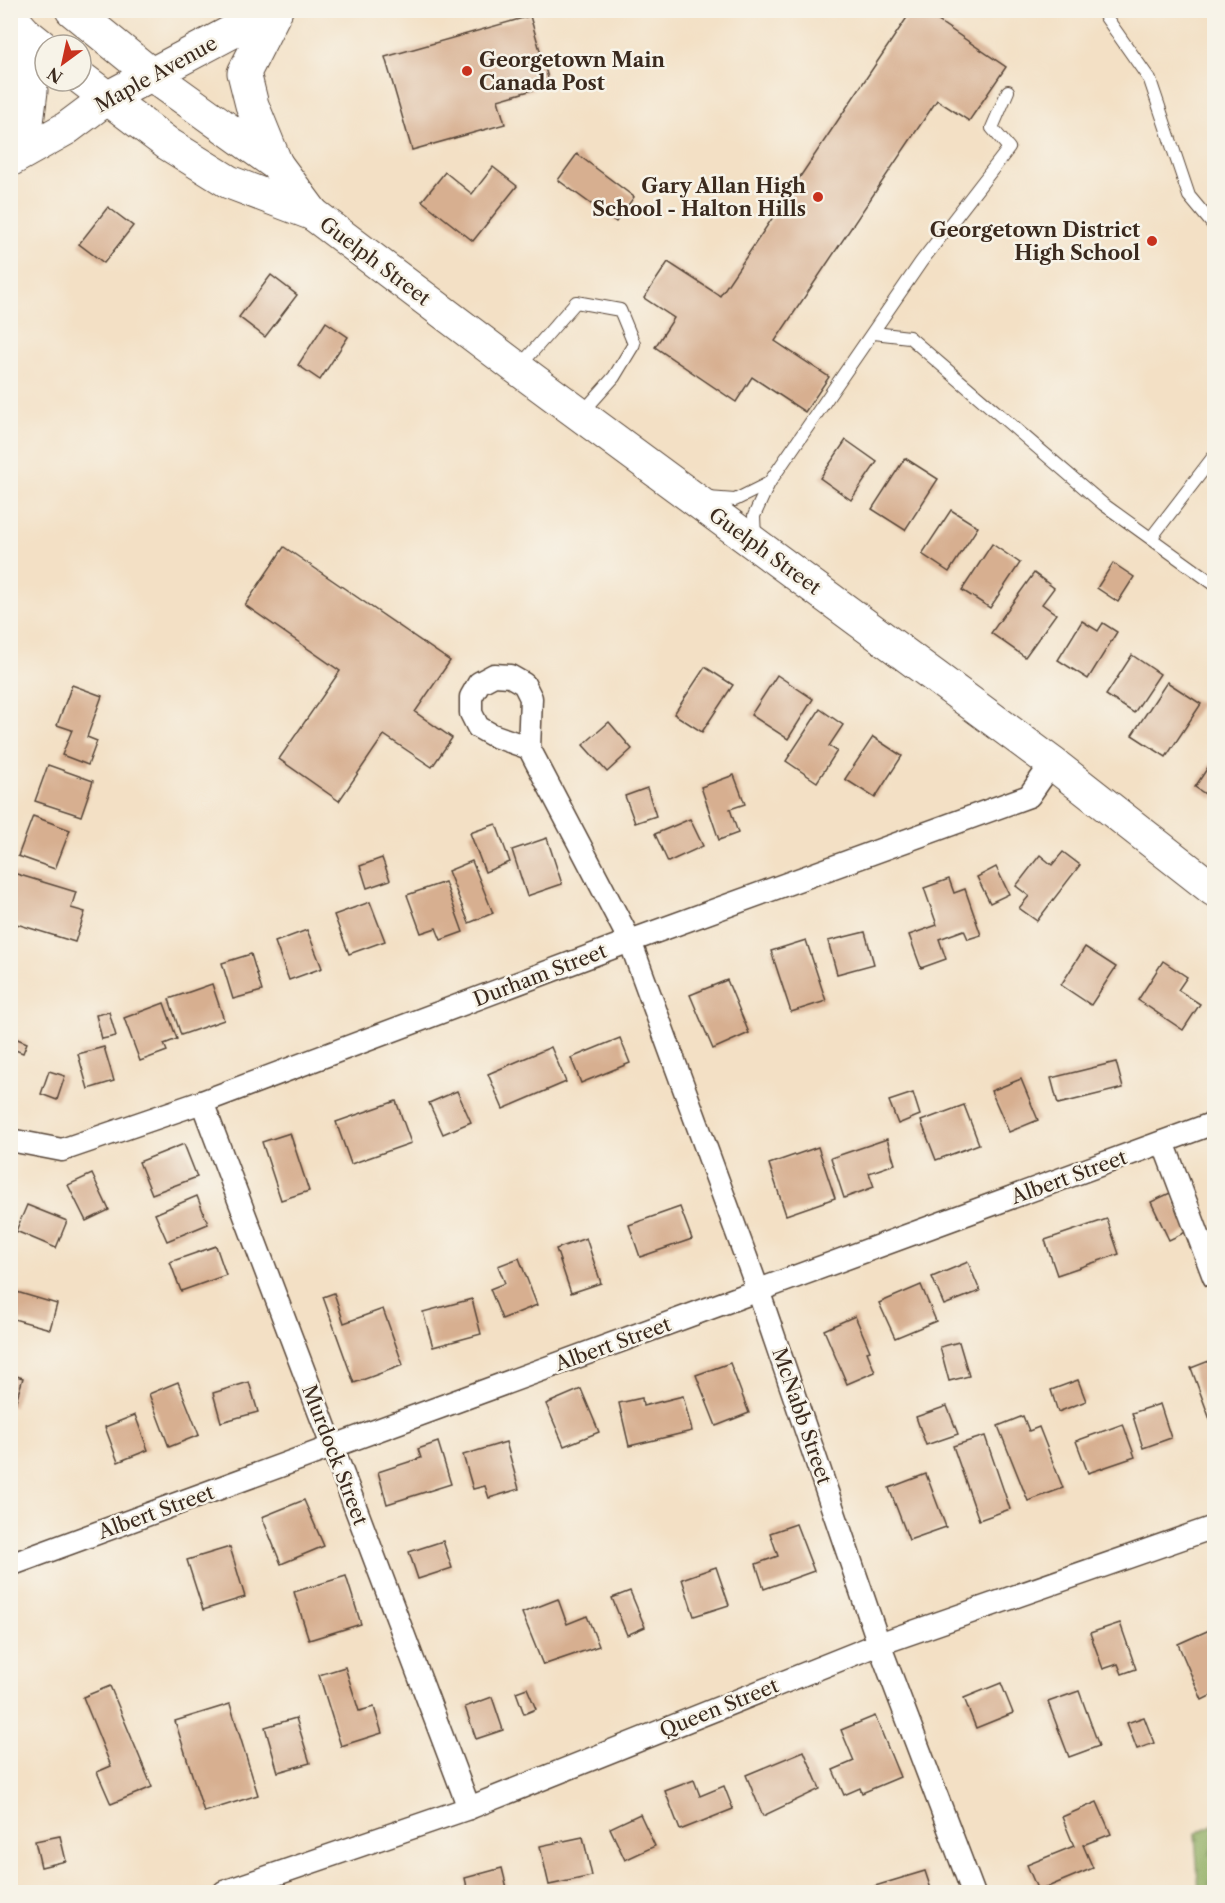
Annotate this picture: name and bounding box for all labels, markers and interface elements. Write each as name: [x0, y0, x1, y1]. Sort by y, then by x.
street label: Maple Avenue: [91, 31, 221, 117]
north arrow: [33, 33, 93, 93]
place label: Georgetown Main Canada Post: [479, 48, 665, 95]
text: N: [43, 63, 66, 88]
marker: Georgetown Main Canada Post: [460, 64, 474, 78]
place label: Gary Allan High School - Halton Hills: [592, 174, 806, 221]
marker: Gary Allan High School - Halton Hills: [811, 190, 825, 204]
street label: Guelph Street: [315, 212, 435, 310]
place label: Georgetown District High School: [930, 218, 1140, 265]
marker: Georgetown District High School: [1145, 234, 1159, 248]
street label: Guelph Street: [704, 502, 826, 600]
street label: Durham Street: [470, 939, 610, 1011]
street label: Albert Street: [1007, 1145, 1130, 1209]
street label: Albert Street: [551, 1312, 674, 1376]
street label: McNabb Street: [767, 1345, 837, 1487]
street label: Murdock Street: [297, 1381, 373, 1529]
street label: Albert Street: [94, 1480, 217, 1544]
street label: Queen Street: [656, 1673, 782, 1743]

